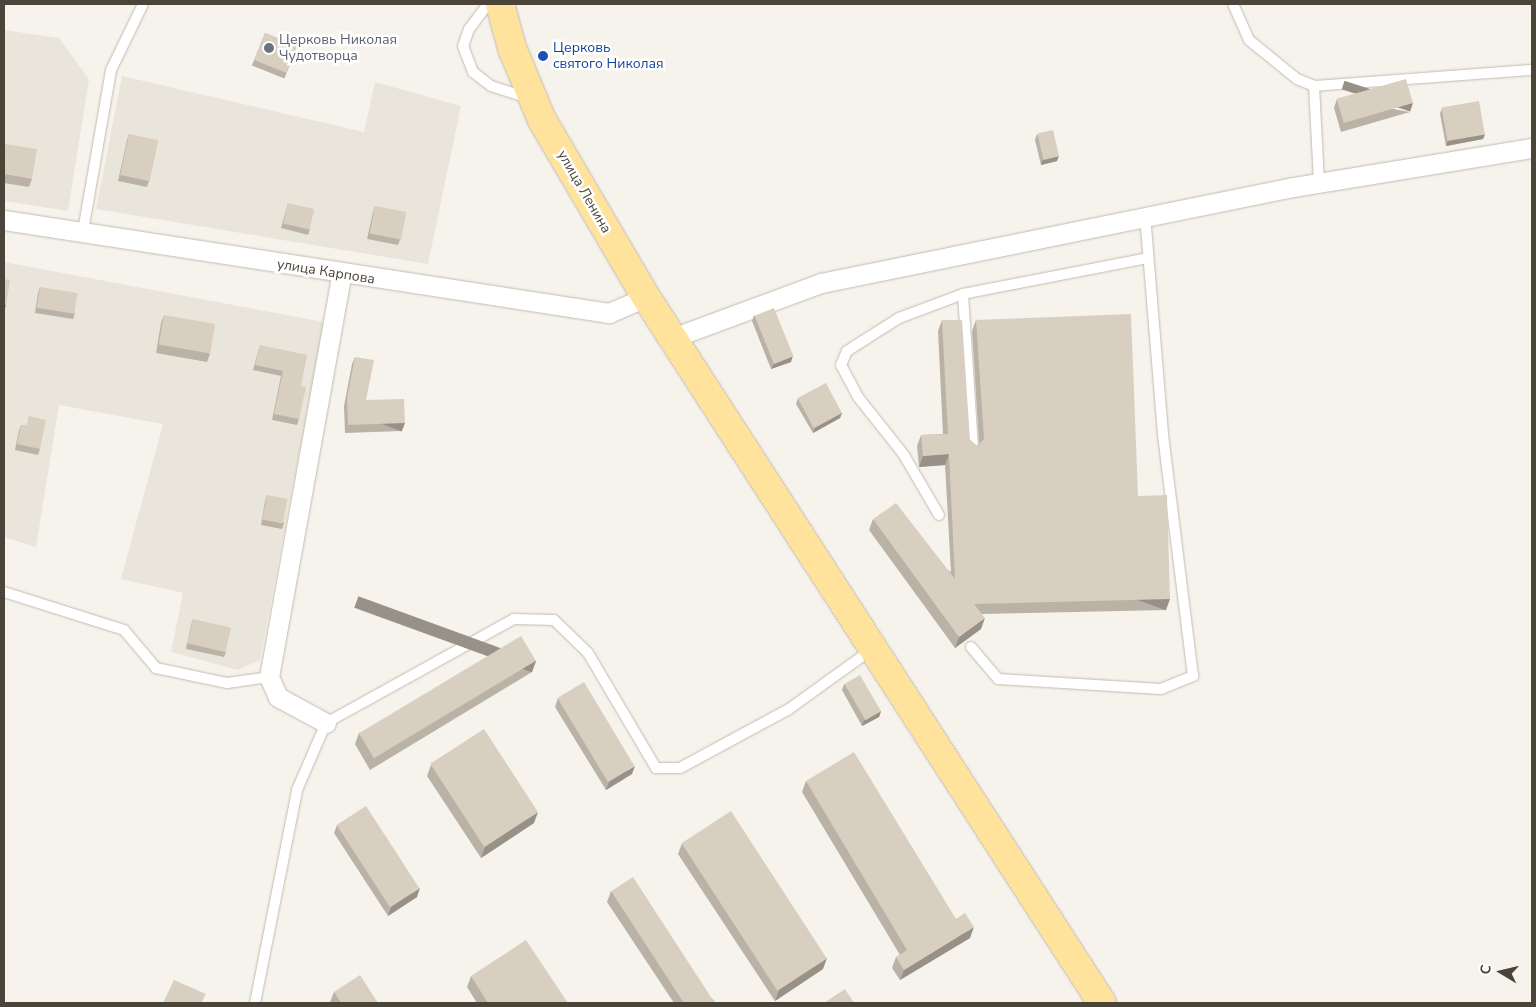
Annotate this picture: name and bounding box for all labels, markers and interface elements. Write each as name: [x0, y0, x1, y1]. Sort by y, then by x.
place label: Церковь Николая Чудотворца: [279, 32, 397, 64]
place label: Церковь святого Николая: [553, 40, 664, 72]
marker: Церковь Николая Чудотворца: [263, 42, 275, 54]
marker: Церковь святого Николая: [537, 50, 549, 62]
street label: улица Ленина: [554, 148, 614, 236]
street label: улица Карпова: [276, 256, 376, 288]
north arrow: [1476, 947, 1526, 997]
text: С: [1476, 963, 1496, 976]

